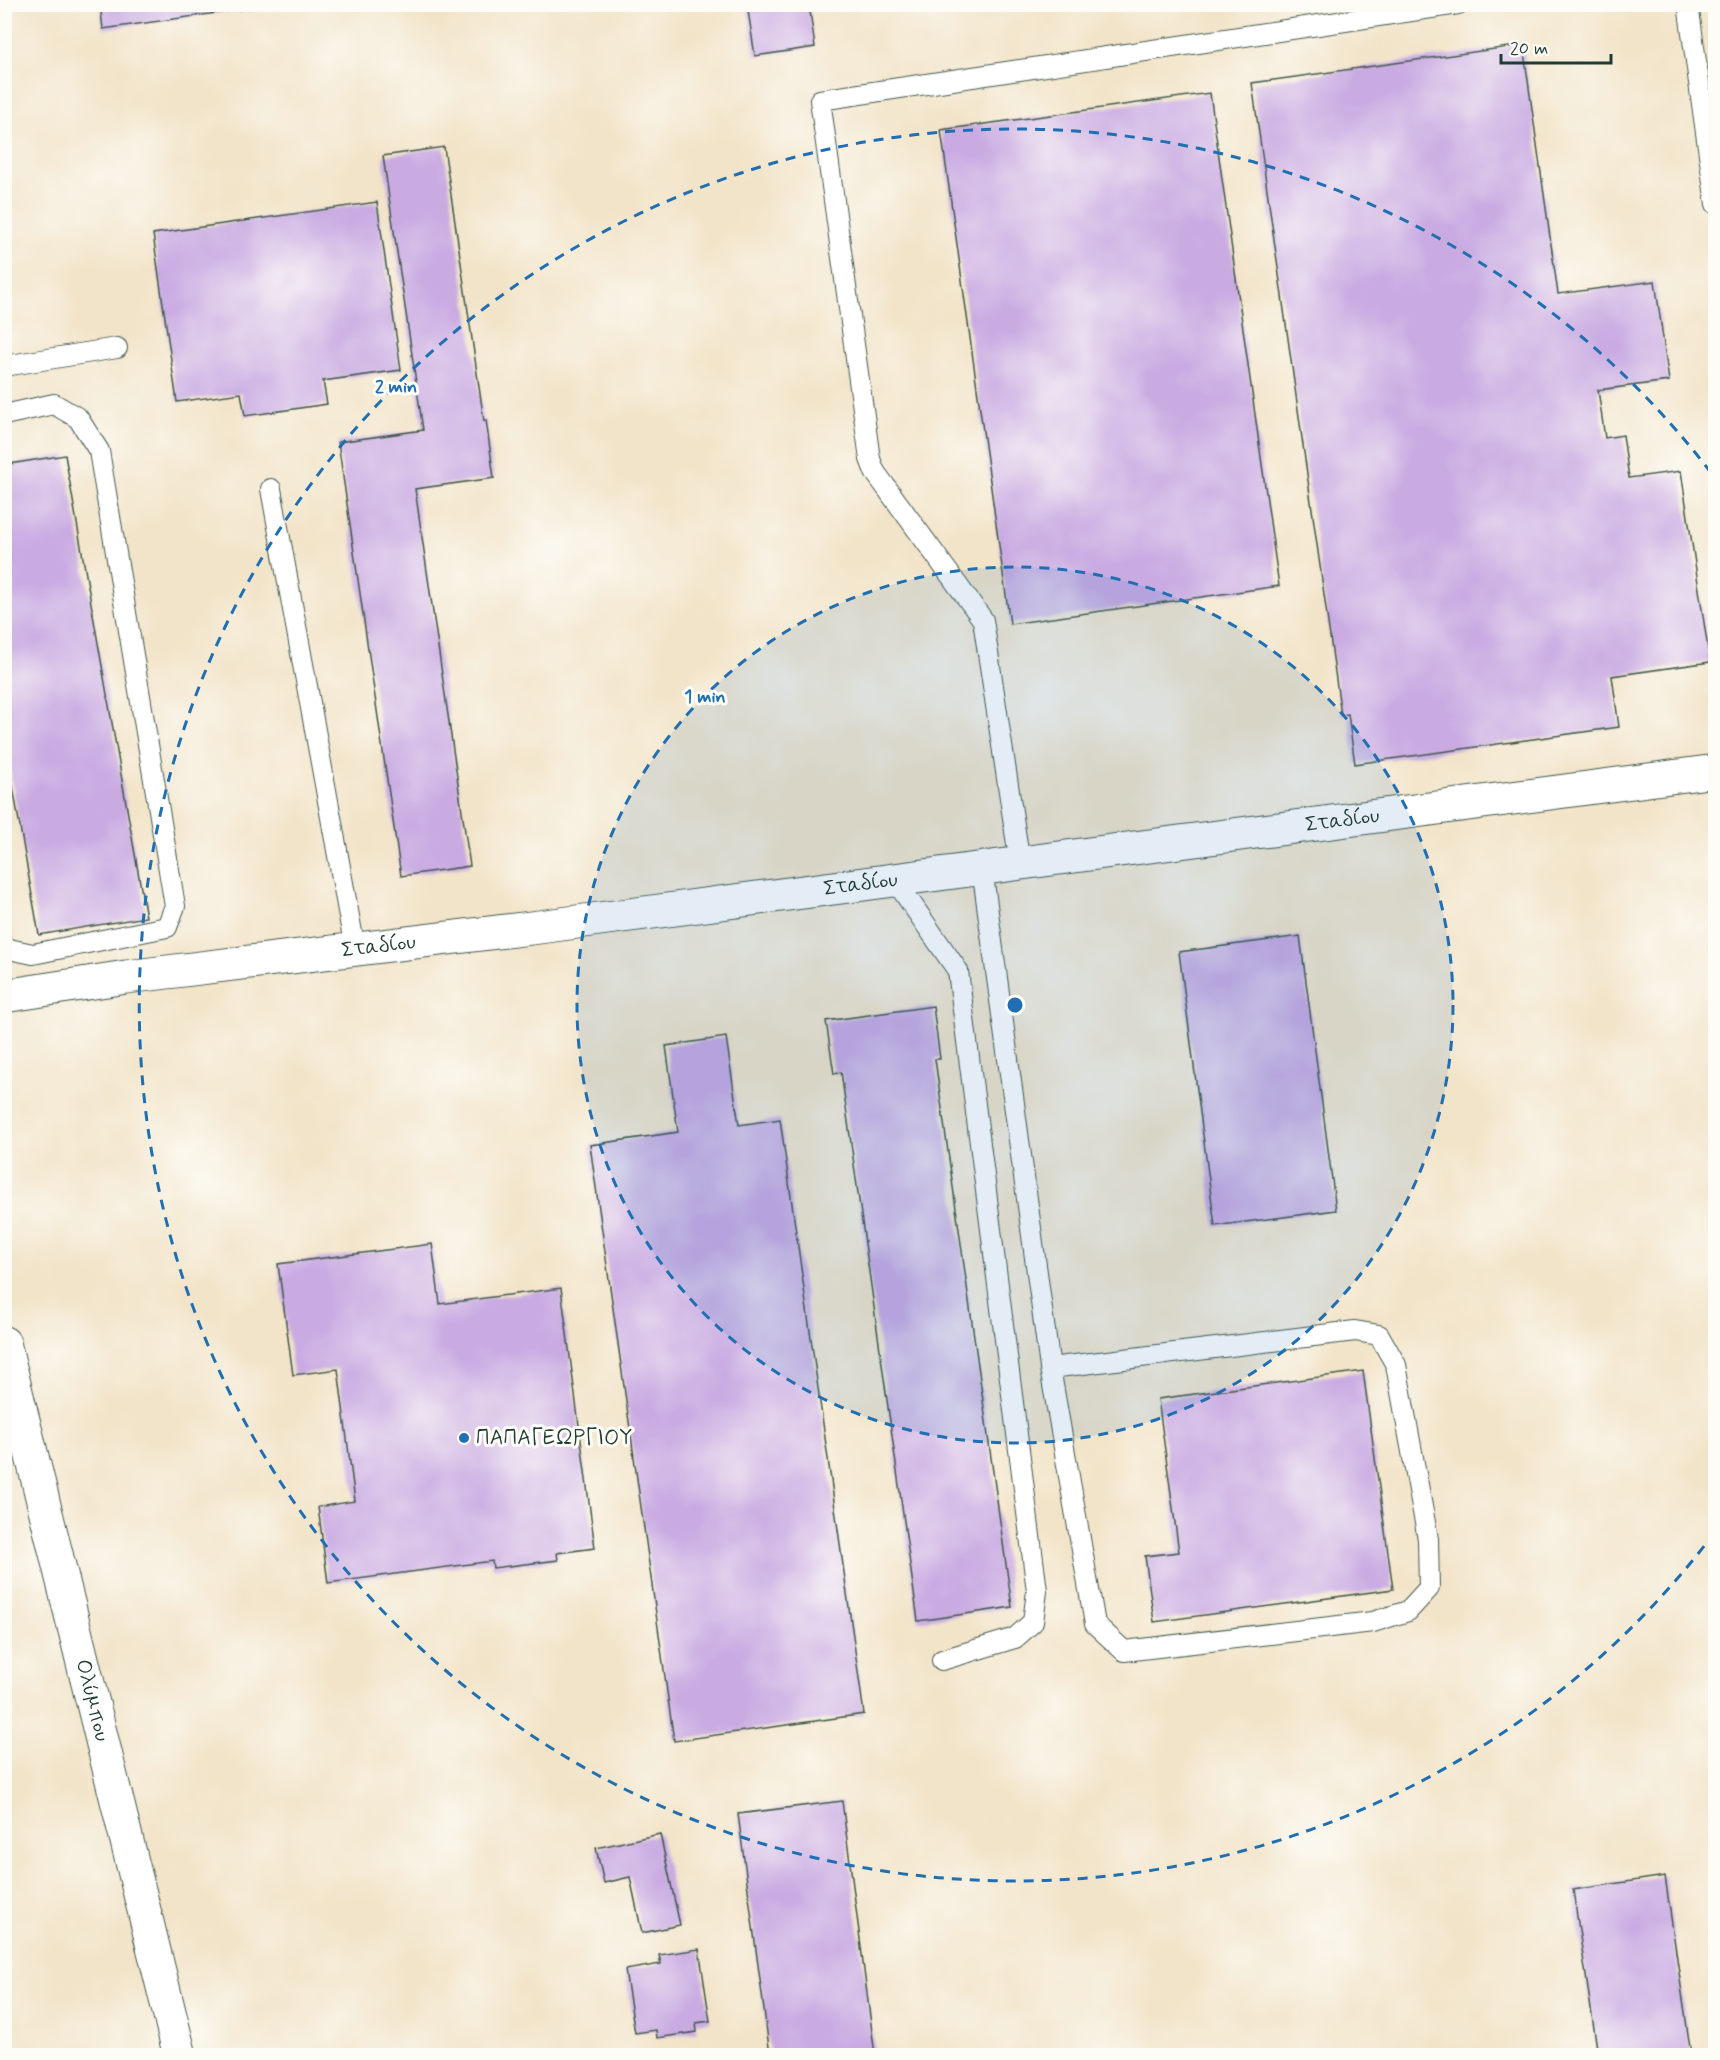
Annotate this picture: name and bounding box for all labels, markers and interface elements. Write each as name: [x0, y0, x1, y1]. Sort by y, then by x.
scale bar: [1501, 27, 1610, 65]
text: 20 m: [1510, 37, 1548, 61]
text: 2 min: [375, 375, 417, 399]
text: 1 min: [684, 685, 726, 709]
street label: Σταδίου: [1304, 802, 1381, 839]
street label: Σταδίου: [822, 866, 900, 903]
street label: Σταδίου: [340, 928, 417, 965]
centre of rings: [1005, 995, 1025, 1015]
place label: ΠΑΠΑΓΕΩΡΓΙΟΥ: [476, 1424, 632, 1452]
marker: ΠΑΠΑΓΕΩΡΓΙΟΥ: [457, 1431, 471, 1445]
street label: Ολύμπου: [69, 1656, 116, 1744]

